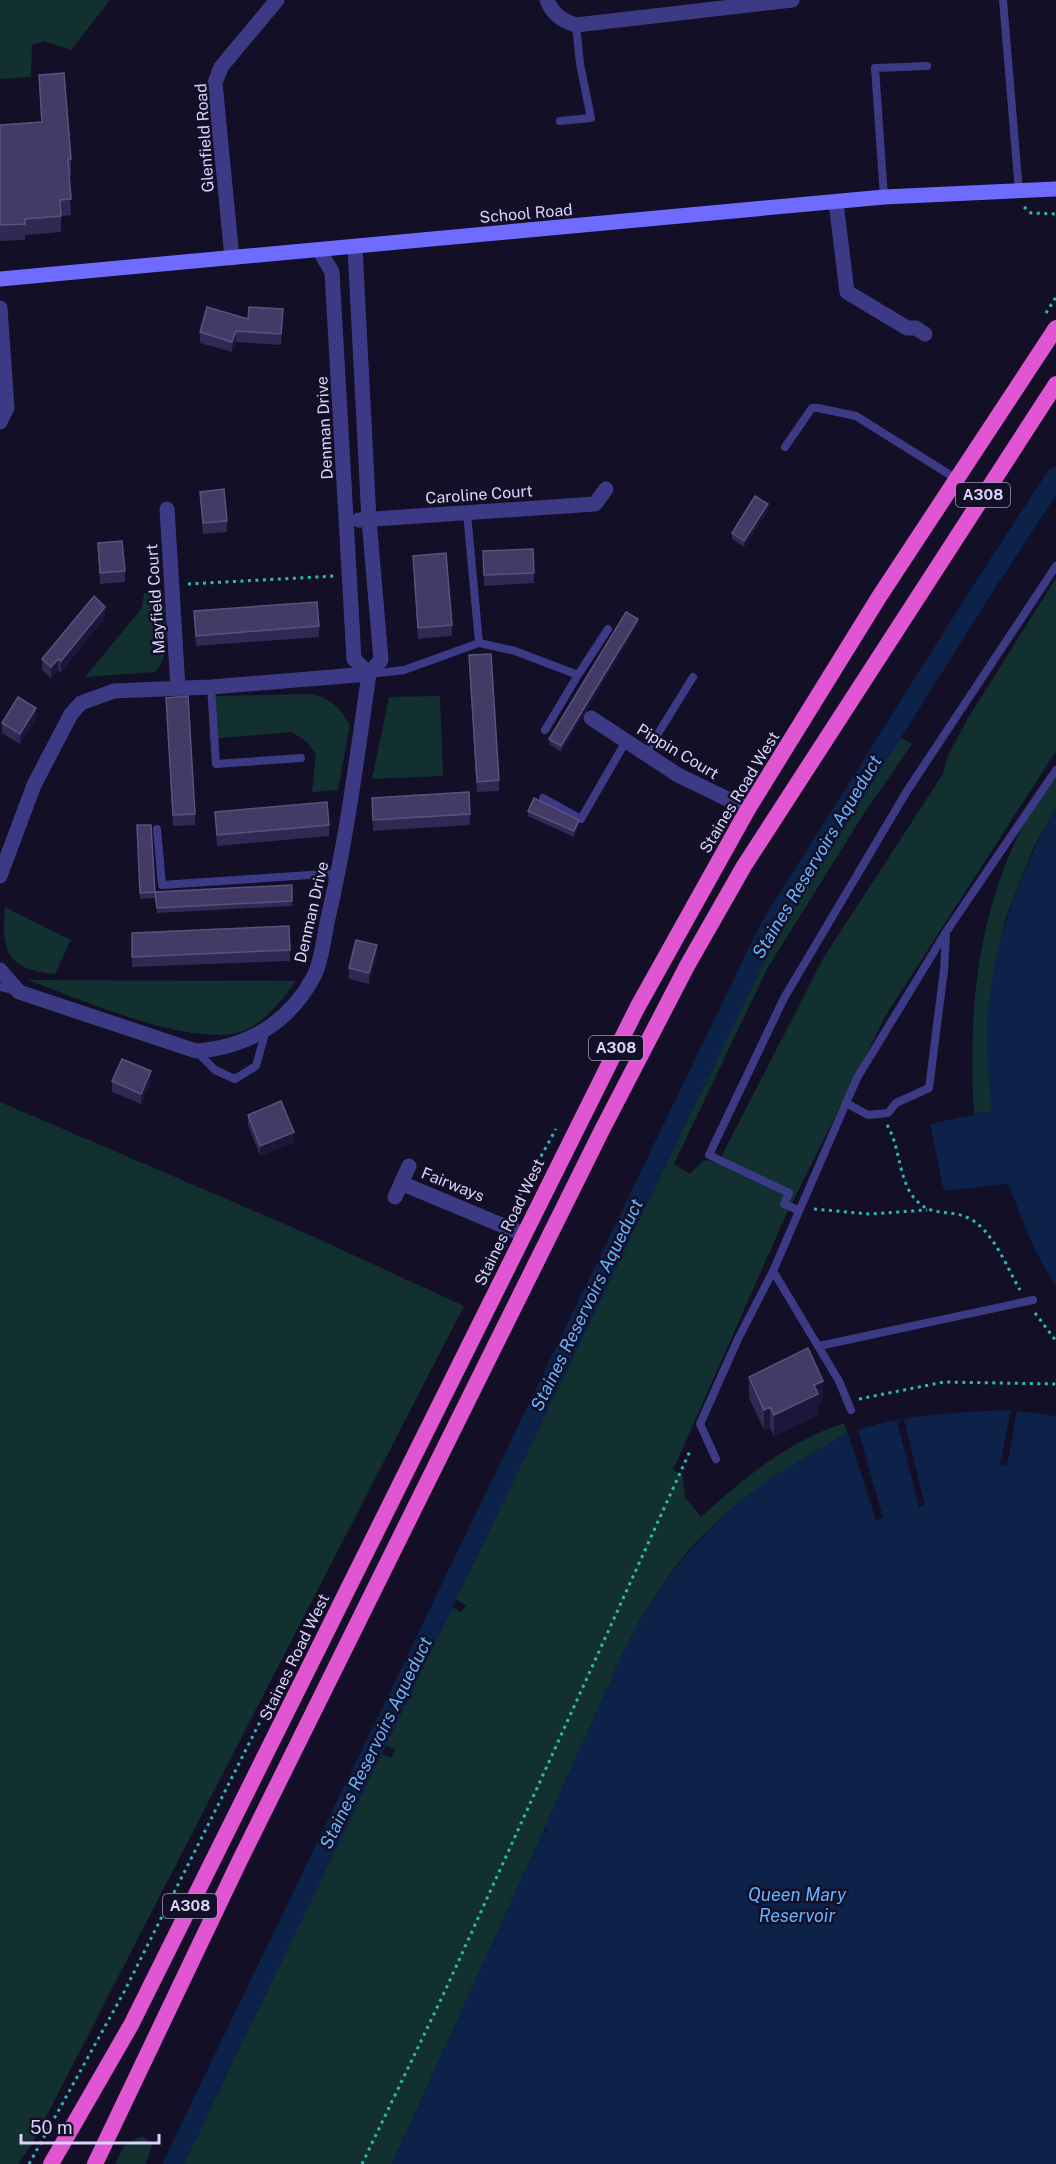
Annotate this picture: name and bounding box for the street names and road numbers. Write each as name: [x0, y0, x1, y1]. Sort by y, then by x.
street label: Glenfield Road: [191, 83, 218, 193]
street label: School Road: [479, 200, 573, 227]
street label: Denman Drive: [312, 376, 337, 480]
street label: Caroline Court: [425, 481, 533, 508]
road number: A308: [956, 483, 1010, 507]
street label: Mayfield Court: [142, 543, 169, 655]
street label: Pippin Court: [633, 720, 722, 783]
street label: Staines Road West: [696, 728, 783, 857]
street label: Denman Drive: [291, 860, 332, 965]
road number: A308: [589, 1036, 643, 1060]
street label: Staines Road West: [470, 1156, 548, 1289]
street label: Fairways: [419, 1163, 487, 1206]
street label: Staines Road West: [255, 1591, 333, 1724]
road number: A308: [163, 1894, 217, 1918]

